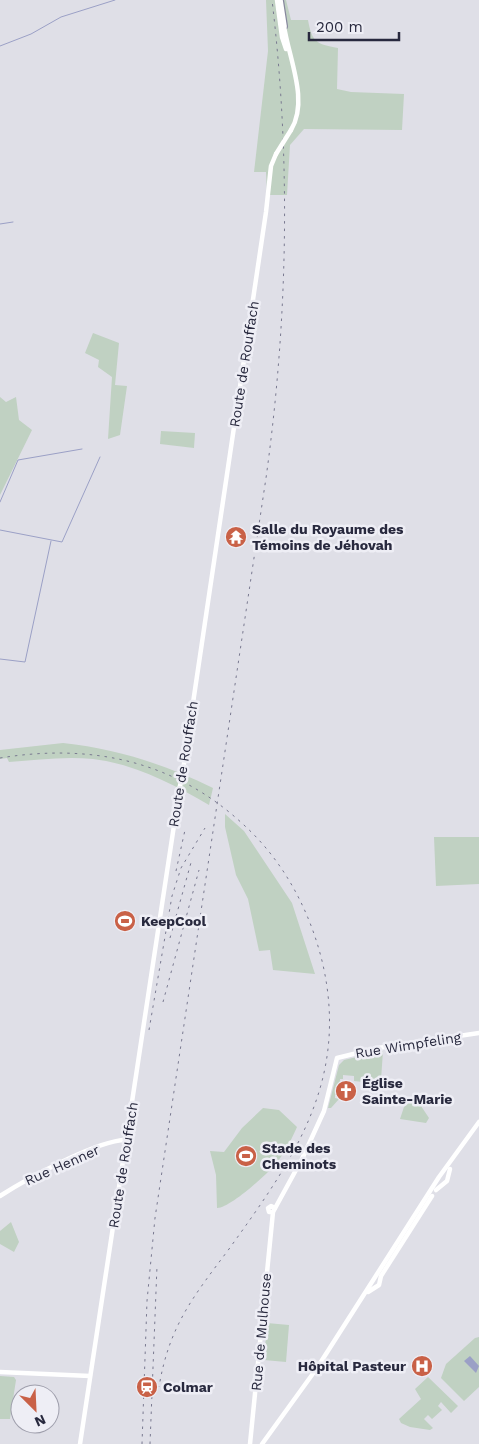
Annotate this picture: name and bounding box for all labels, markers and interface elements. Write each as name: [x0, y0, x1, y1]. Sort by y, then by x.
scale bar: [309, 10, 399, 42]
text: 200 m: [316, 18, 363, 36]
street label: Route de Rouffach: [226, 300, 262, 428]
place label: Salle du Royaume des Témoins de Jéhovah: [252, 521, 404, 553]
temple icon: Salle du Royaume des Témoins de Jéhovah: [224, 525, 248, 549]
street label: Route de Rouffach: [165, 700, 201, 828]
sports icon: KeepCool: [113, 909, 137, 933]
place label: KeepCool: [141, 913, 206, 929]
street label: Rue Wimpfeling: [354, 1029, 463, 1061]
place label: Église Sainte-Marie: [362, 1075, 452, 1107]
church icon: Église Sainte-Marie: [334, 1079, 358, 1103]
street label: Route de Rouffach: [105, 1101, 141, 1229]
place label: Stade des Cheminots: [262, 1140, 337, 1172]
street label: Rue Henner: [22, 1141, 102, 1189]
sports icon: Stade des Cheminots: [234, 1144, 258, 1168]
street label: Rue de Mulhouse: [248, 1272, 274, 1392]
hospital icon: Hôpital Pasteur: [410, 1354, 434, 1378]
place label: Hôpital Pasteur: [298, 1358, 406, 1374]
station icon: Colmar: [135, 1375, 159, 1399]
place label: Colmar: [163, 1379, 213, 1395]
north arrow: [10, 1384, 60, 1434]
text: N: [32, 1411, 48, 1430]

